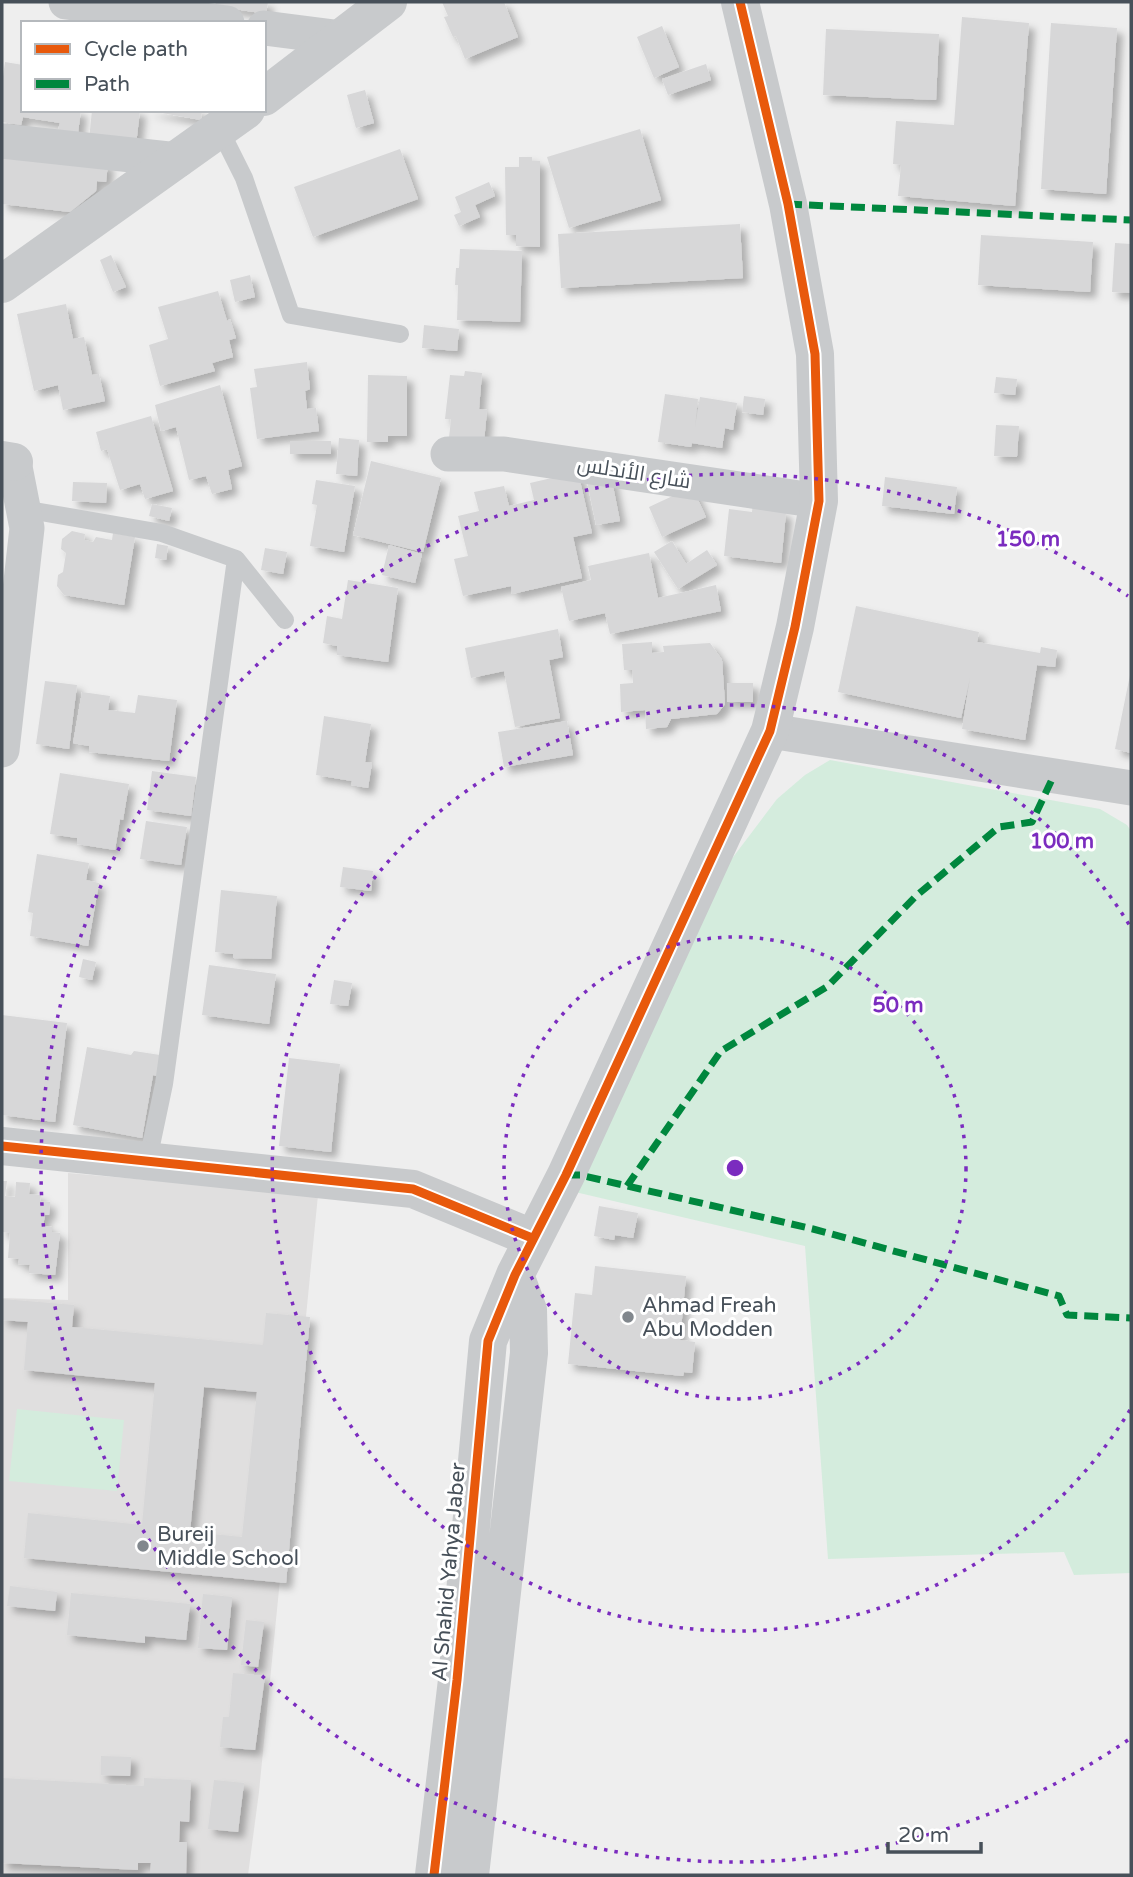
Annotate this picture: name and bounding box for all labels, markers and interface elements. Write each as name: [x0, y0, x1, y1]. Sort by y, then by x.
legend: [21, 21, 266, 112]
text: Cycle path: [84, 37, 188, 62]
text: Path: [84, 72, 130, 97]
street label: شارع الأندلس: [576, 452, 692, 495]
text: 150 m: [996, 527, 1060, 552]
text: 100 m: [1030, 829, 1094, 854]
text: 50 m: [872, 993, 924, 1018]
centre of rings: [723, 1156, 747, 1180]
place label: Ahmad Freah Abu Modden: [642, 1293, 777, 1342]
marker: Ahmad Freah Abu Modden: [620, 1309, 636, 1325]
street label: Al Shahid Yahya Jaber: [427, 1462, 471, 1682]
place label: Bureij Middle School: [157, 1522, 299, 1571]
marker: Bureij Middle School: [135, 1538, 151, 1554]
scale bar: [888, 1811, 981, 1855]
text: 20 m: [898, 1823, 949, 1848]

